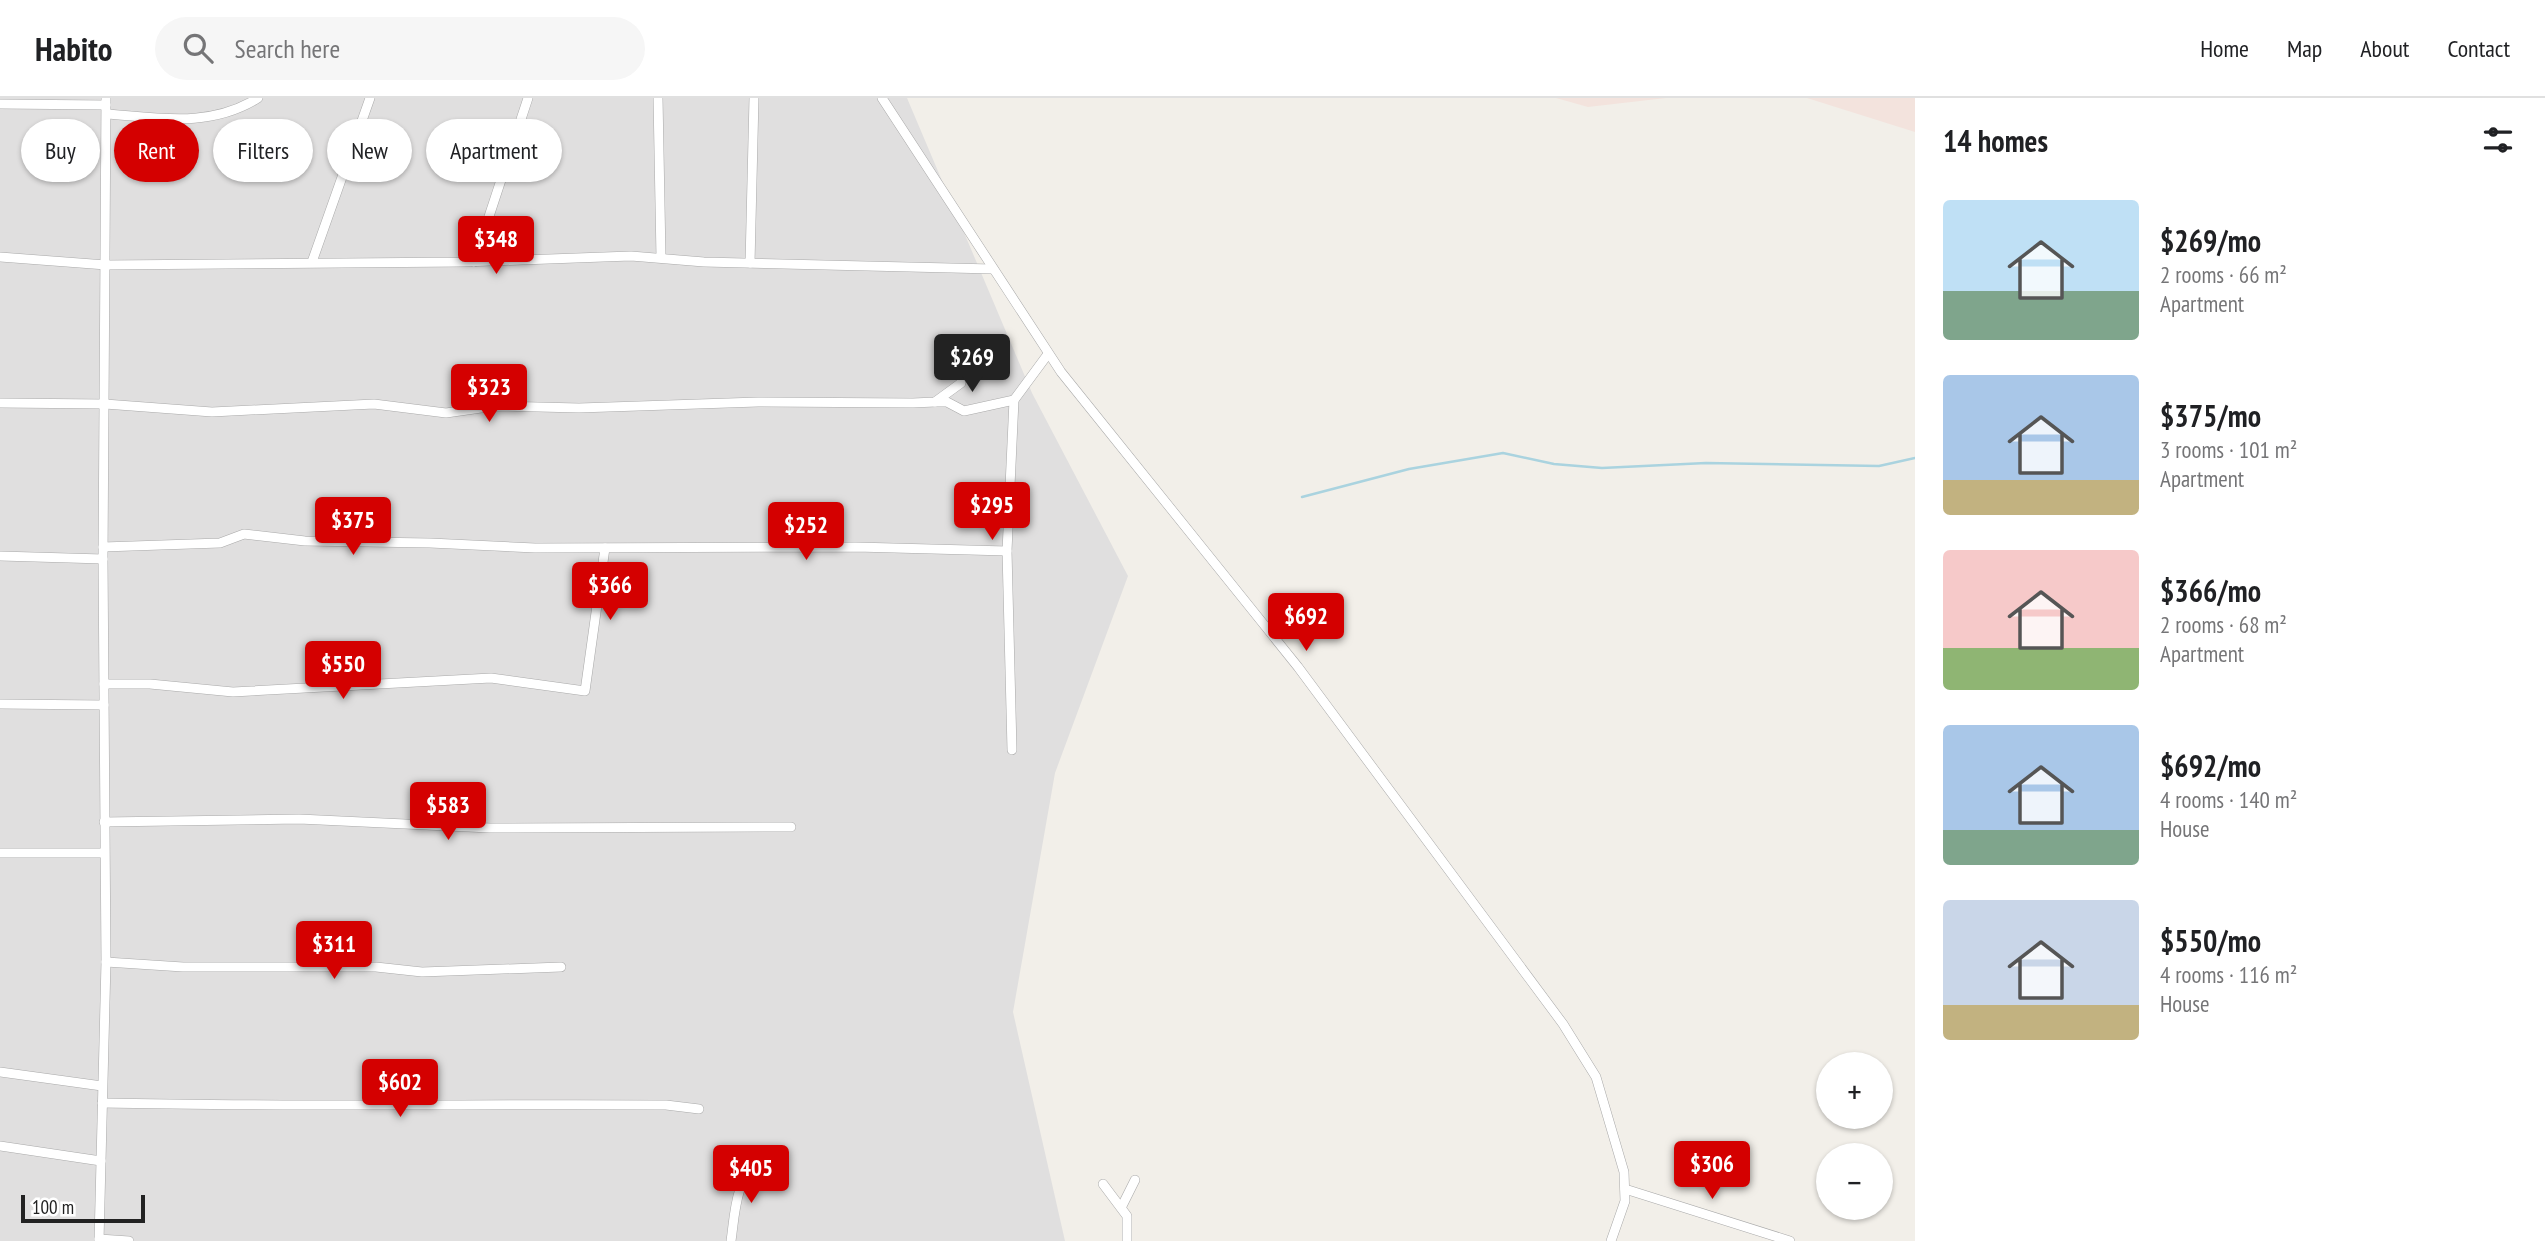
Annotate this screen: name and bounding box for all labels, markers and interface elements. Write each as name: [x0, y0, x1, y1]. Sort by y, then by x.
search box: [155, 17, 645, 80]
text: Habito: [35, 27, 113, 70]
icon: search: [179, 29, 217, 67]
text: Search here: [235, 32, 340, 65]
text: Home: [2200, 33, 2249, 64]
text: Map: [2287, 33, 2322, 64]
text: About: [2360, 33, 2409, 64]
text: Contact: [2447, 33, 2510, 64]
chip: Buy: [21, 119, 100, 182]
chip: Rent: [114, 119, 199, 182]
chip: Filters: [213, 119, 313, 182]
chip: New: [327, 119, 412, 182]
chip: Apartment: [426, 119, 562, 182]
text: 14 homes: [1943, 121, 2048, 160]
icon: filters: [2479, 121, 2517, 159]
pin: $348: [455, 216, 537, 276]
text: $269/mo: [2160, 221, 2261, 260]
text: $348: [474, 224, 518, 253]
icon: home: [1999, 228, 2083, 312]
text: 2 rooms · 66 m²: [2160, 260, 2287, 289]
text: Apartment: [2160, 289, 2244, 318]
pin: $269: [931, 334, 1013, 394]
text: $269: [950, 342, 994, 371]
pin: $323: [448, 364, 530, 424]
text: $323: [467, 372, 511, 401]
text: $375/mo: [2160, 396, 2261, 435]
icon: home: [1999, 403, 2083, 487]
text: 3 rooms · 101 m²: [2160, 435, 2297, 464]
text: Apartment: [2160, 464, 2244, 493]
pin: $295: [951, 482, 1033, 542]
text: $295: [970, 490, 1014, 519]
pin: $375: [312, 498, 394, 557]
pin: $252: [765, 503, 847, 562]
text: $375: [331, 505, 375, 534]
text: $252: [784, 510, 828, 539]
pin: $366: [569, 562, 651, 622]
text: $366: [588, 570, 632, 599]
text: $366/mo: [2160, 571, 2261, 610]
icon: home: [1999, 578, 2083, 662]
pin: $692: [1265, 594, 1347, 653]
text: $692: [1284, 601, 1328, 630]
text: 2 rooms · 68 m²: [2160, 610, 2287, 639]
text: Apartment: [2160, 639, 2244, 668]
pin: $550: [302, 642, 384, 701]
text: $550: [321, 649, 365, 678]
text: $692/mo: [2160, 746, 2261, 785]
icon: home: [1999, 753, 2083, 837]
pin: $583: [407, 782, 489, 842]
text: 4 rooms · 140 m²: [2160, 785, 2297, 814]
text: $583: [426, 790, 470, 819]
text: House: [2160, 814, 2210, 843]
text: $550/mo: [2160, 921, 2261, 960]
pin: $311: [293, 922, 375, 981]
icon: home: [1999, 928, 2083, 1012]
text: $311: [312, 929, 356, 958]
text: 4 rooms · 116 m²: [2160, 960, 2297, 989]
text: House: [2160, 989, 2210, 1018]
map controls: [1816, 1052, 1893, 1220]
button: +: [1816, 1052, 1893, 1129]
pin: $602: [359, 1060, 441, 1119]
text: $602: [378, 1067, 422, 1096]
pin: $306: [1671, 1142, 1753, 1201]
button: −: [1816, 1143, 1893, 1220]
pin: $405: [710, 1146, 792, 1205]
text: $306: [1690, 1149, 1734, 1178]
text: $405: [729, 1153, 773, 1182]
scale bar: [21, 1192, 145, 1224]
text: 100 m: [32, 1195, 74, 1219]

